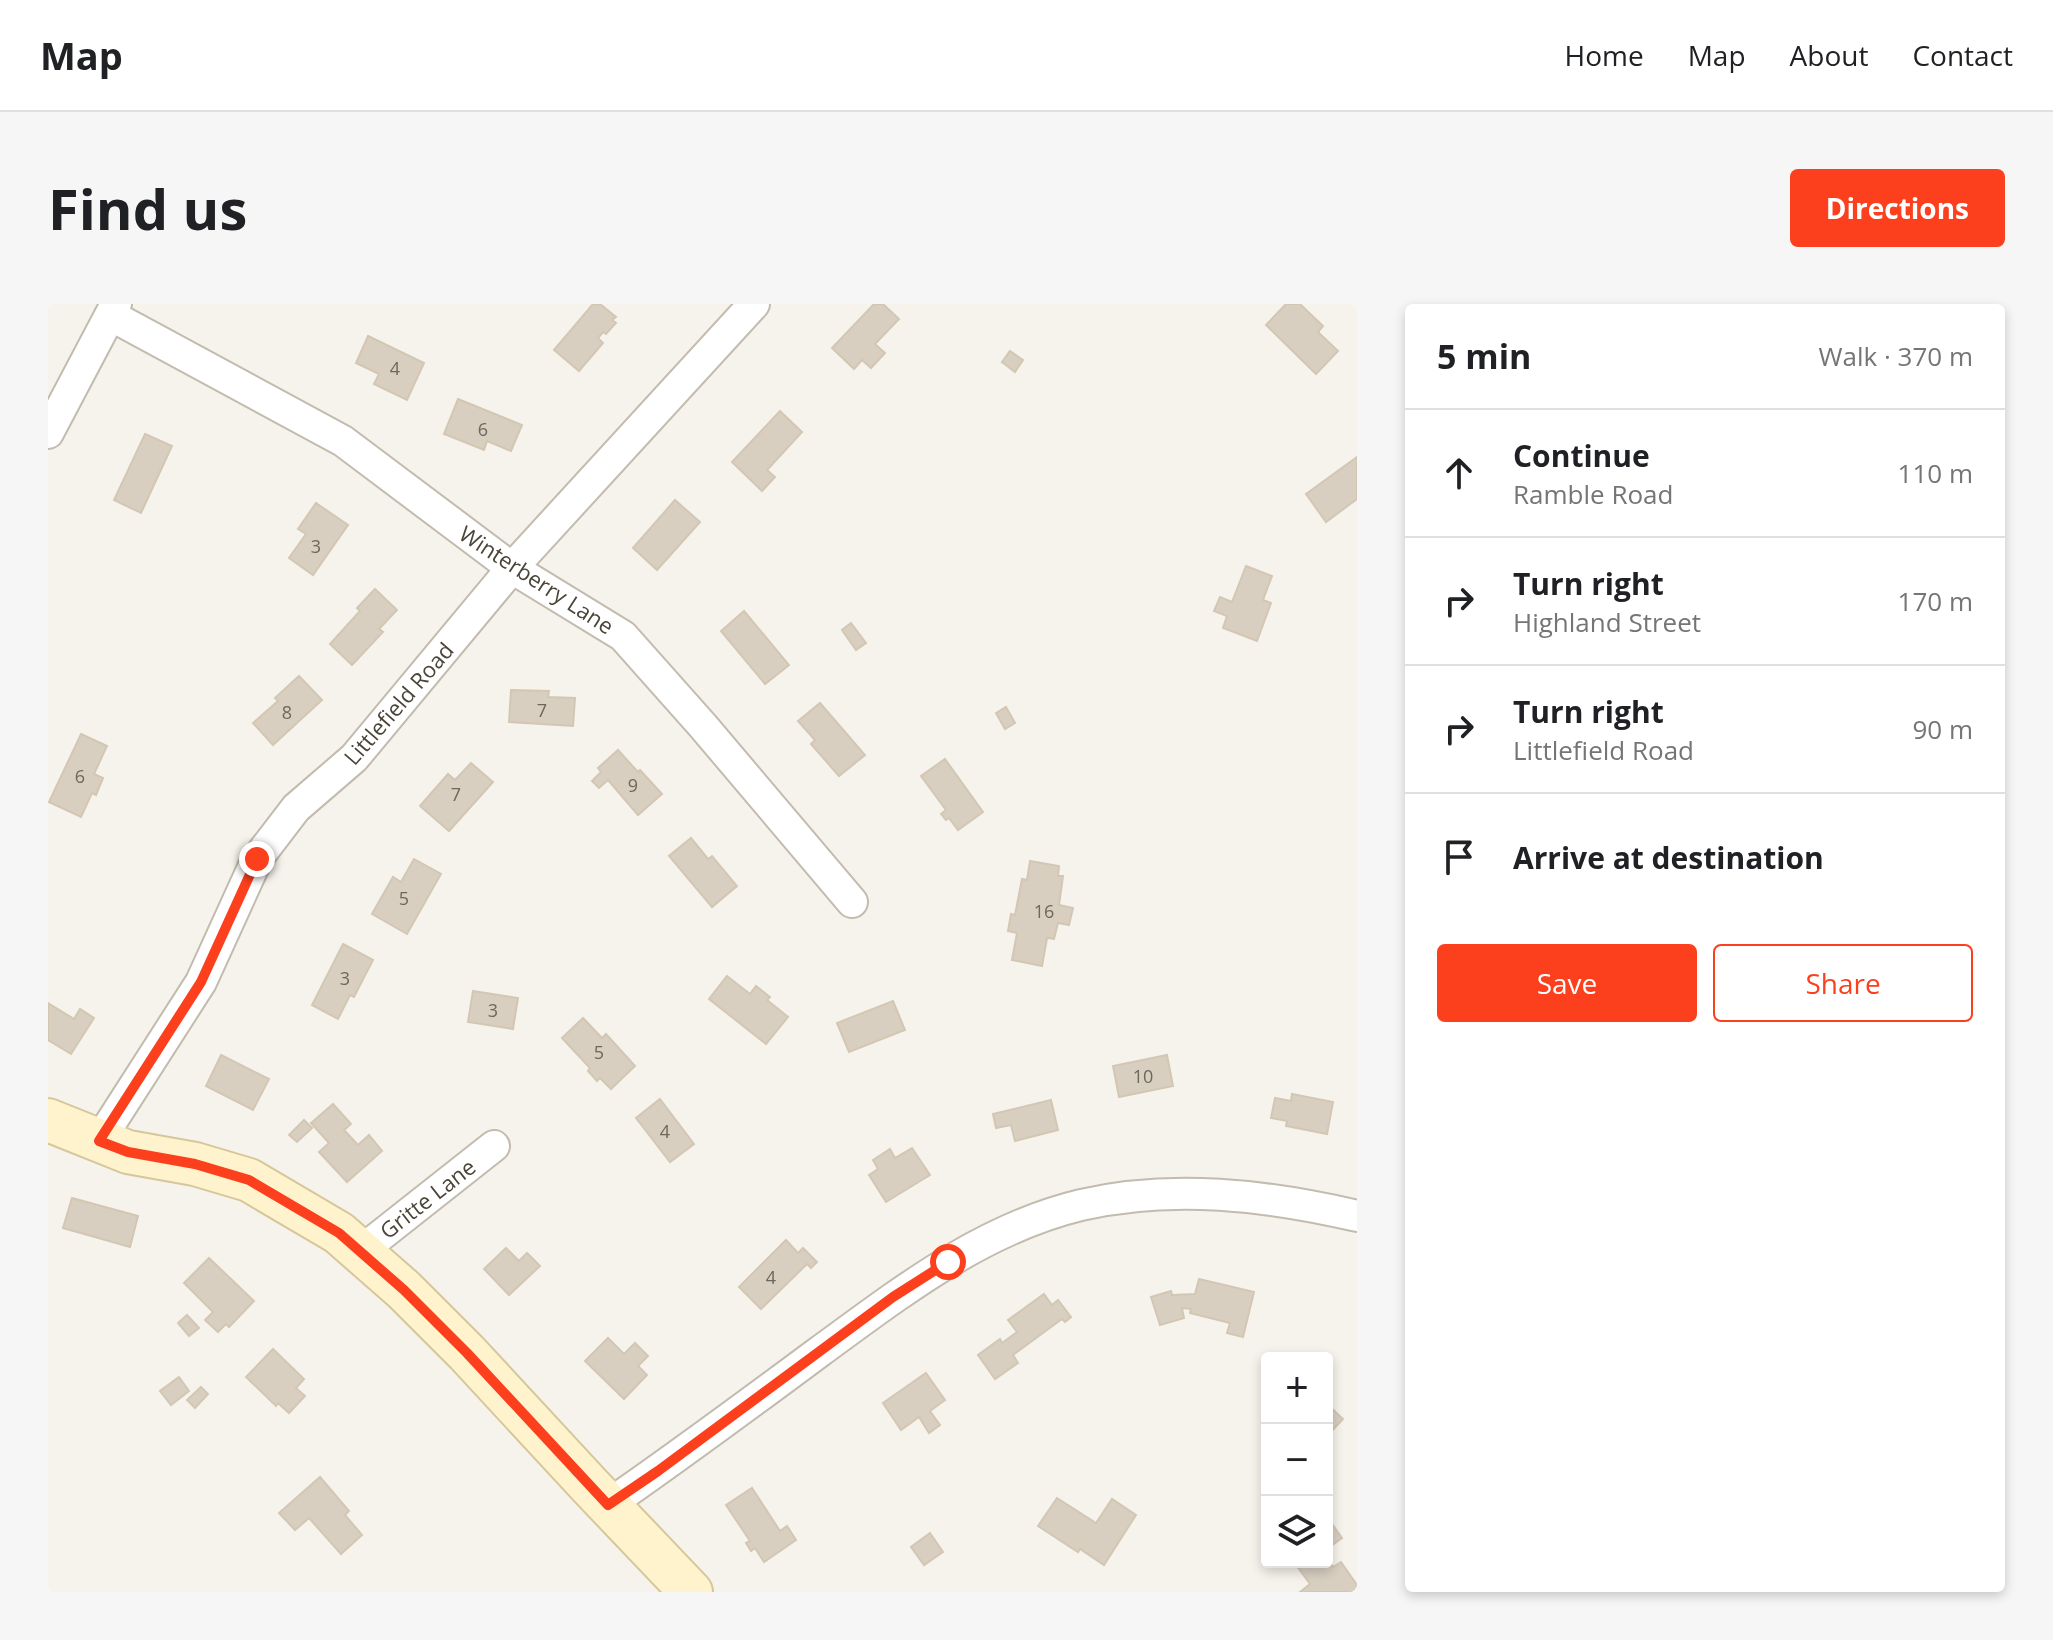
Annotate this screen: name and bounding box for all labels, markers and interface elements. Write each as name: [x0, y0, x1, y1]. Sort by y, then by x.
text: Map: [40, 29, 123, 81]
text: Home: [1565, 36, 1644, 74]
text: Map: [1688, 36, 1746, 74]
text: About: [1790, 36, 1868, 74]
text: Contact: [1912, 36, 2013, 74]
button: Directions: [1790, 169, 2005, 247]
text: Find us: [48, 170, 247, 246]
text: 5 min: [1437, 333, 1531, 379]
text: Walk · 370 m: [1819, 338, 1973, 374]
house number: 4: [390, 356, 400, 380]
house number: 6: [478, 417, 488, 441]
text: Continue: [1513, 435, 1650, 476]
icon: ahead: [1437, 451, 1481, 495]
text: 110 m: [1898, 455, 1973, 491]
text: Ramble Road: [1513, 476, 1673, 512]
street label: Winterberry Lane: [454, 518, 620, 640]
house number: 3: [311, 534, 321, 558]
text: Turn right: [1513, 563, 1664, 604]
icon: right: [1437, 579, 1481, 623]
text: 170 m: [1898, 583, 1973, 619]
text: Highland Street: [1513, 604, 1701, 640]
street label: Littlefield Road: [336, 635, 460, 771]
text: Turn right: [1513, 691, 1664, 732]
house number: 7: [537, 698, 547, 722]
house number: 8: [282, 700, 292, 724]
icon: right: [1437, 707, 1481, 751]
text: 90 m: [1912, 711, 1973, 747]
text: Littlefield Road: [1513, 732, 1694, 768]
house number: 6: [75, 764, 85, 788]
house number: 9: [628, 773, 638, 797]
house number: 7: [451, 782, 461, 806]
icon: arrive: [1437, 835, 1481, 879]
text: Arrive at destination: [1513, 837, 1824, 878]
route end: [239, 841, 275, 877]
house number: 5: [399, 886, 409, 910]
house number: 16: [1034, 899, 1054, 923]
button: Save: [1437, 944, 1697, 1022]
button: Share: [1713, 944, 1973, 1022]
house number: 3: [340, 966, 350, 990]
house number: 3: [488, 998, 498, 1022]
house number: 5: [594, 1040, 604, 1064]
house number: 10: [1133, 1064, 1153, 1088]
house number: 4: [660, 1119, 670, 1143]
street label: Gritte Lane: [373, 1151, 481, 1245]
route start: [930, 1244, 966, 1280]
house number: 4: [766, 1265, 776, 1289]
map controls: [1261, 1352, 1333, 1568]
button: +: [1261, 1352, 1333, 1424]
button: −: [1261, 1424, 1333, 1496]
button: layers: [1261, 1496, 1333, 1568]

